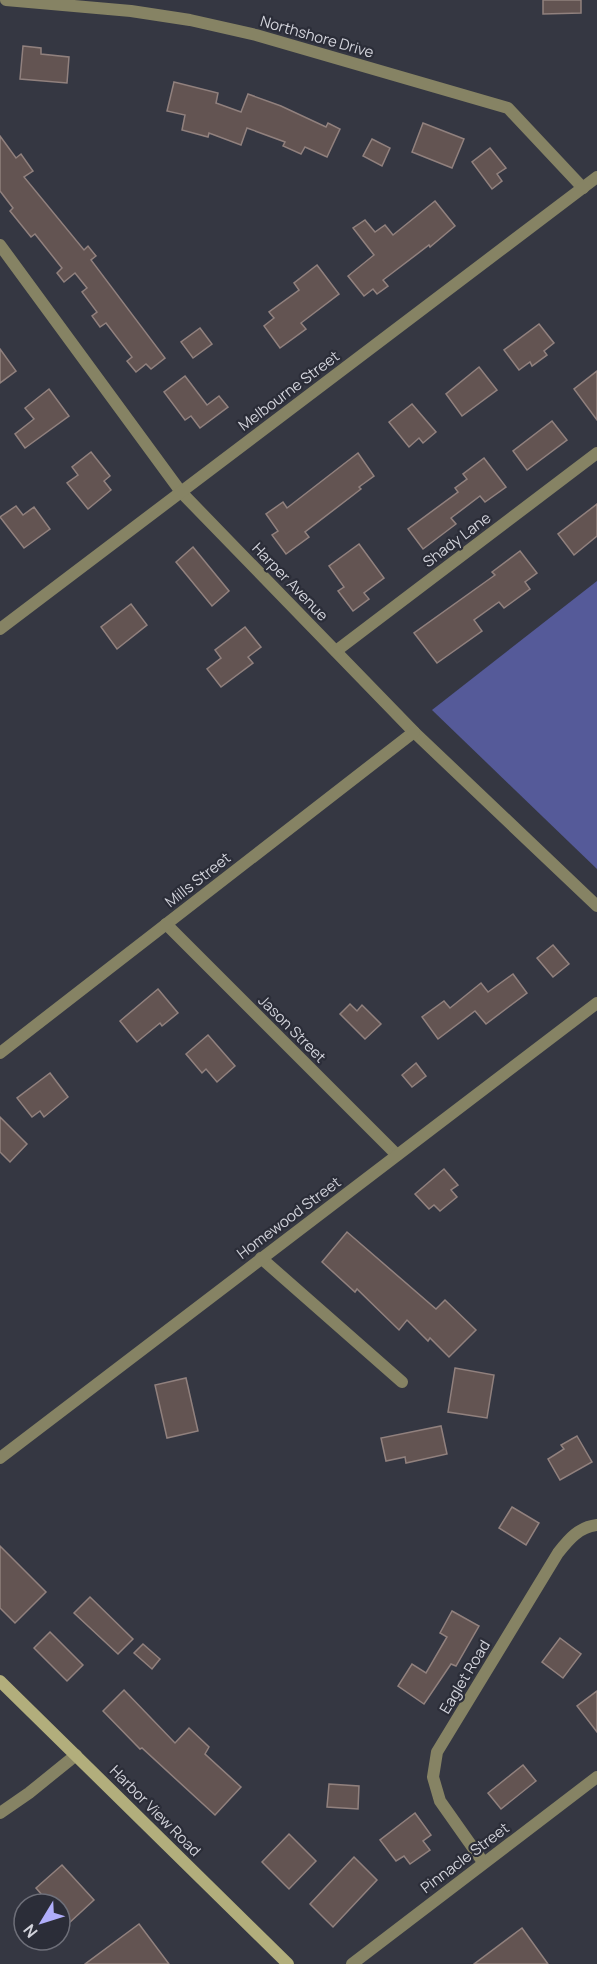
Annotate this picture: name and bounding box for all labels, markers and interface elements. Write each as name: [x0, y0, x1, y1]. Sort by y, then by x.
street label: Northshore Drive: [258, 10, 377, 63]
street label: Melbourne Street: [234, 346, 344, 436]
street label: Shady Lane: [418, 507, 495, 572]
street label: Harper Avenue: [248, 538, 333, 626]
street label: Mills Street: [160, 847, 235, 912]
street label: Jason Street: [254, 990, 331, 1067]
street label: Homewood Street: [232, 1172, 345, 1264]
street label: Eaglet Road: [434, 1636, 495, 1718]
street label: Harbor View Road: [105, 1760, 206, 1861]
street label: Pinnacle Street: [416, 1817, 513, 1898]
north arrow: [12, 1892, 72, 1952]
text: N: [18, 1920, 42, 1943]

